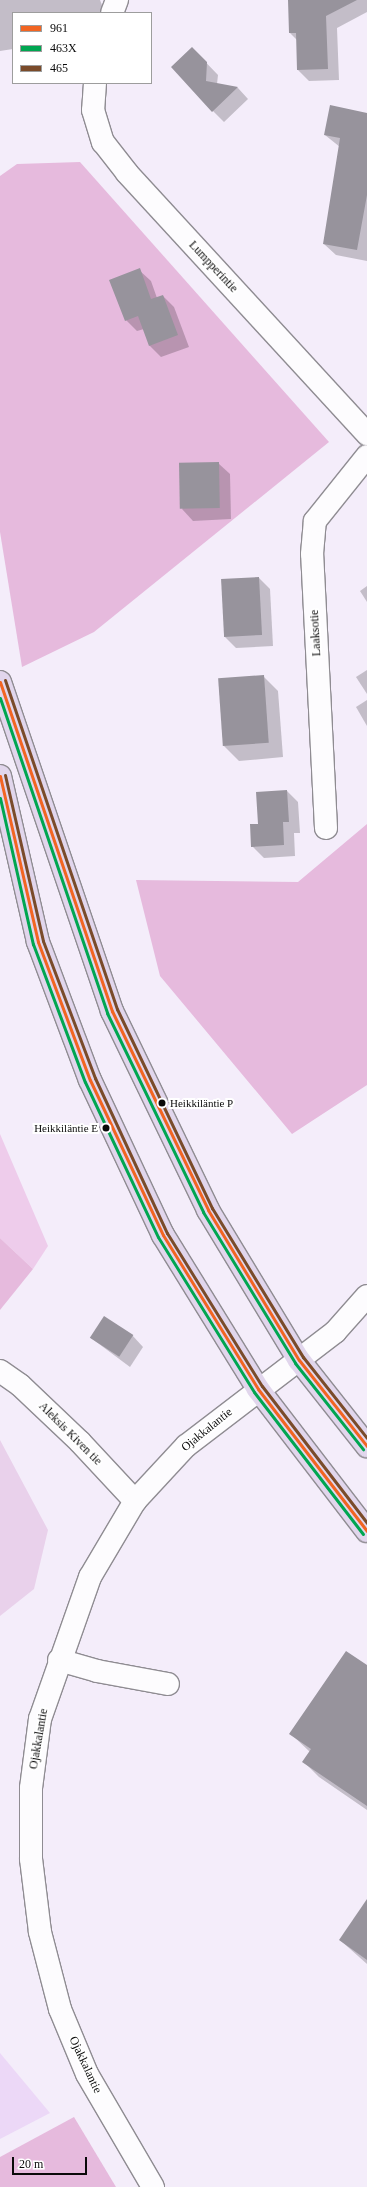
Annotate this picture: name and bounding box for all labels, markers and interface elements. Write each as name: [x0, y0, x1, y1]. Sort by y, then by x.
legend: [12, 12, 152, 84]
text: 961: [50, 21, 68, 35]
text: 463X: [50, 41, 77, 55]
text: 465: [50, 61, 68, 75]
street label: Lumpperintie: [185, 238, 241, 296]
street label: Laaksotie: [308, 609, 324, 657]
place label: Heikkiläntie P: [170, 1096, 233, 1110]
marker: Heikkiläntie P: [157, 1098, 167, 1108]
place label: Heikkiläntie E: [34, 1121, 98, 1135]
marker: Heikkiläntie E: [101, 1123, 111, 1133]
street label: Aleksis Kiven tie: [35, 1399, 105, 1469]
street label: Ojakkalantie: [179, 1405, 235, 1455]
street label: Ojakkalantie: [27, 1708, 51, 1770]
street label: Ojakkalantie: [66, 2034, 104, 2096]
scale bar: [14, 2149, 89, 2175]
text: 20 m: [19, 2157, 43, 2171]

